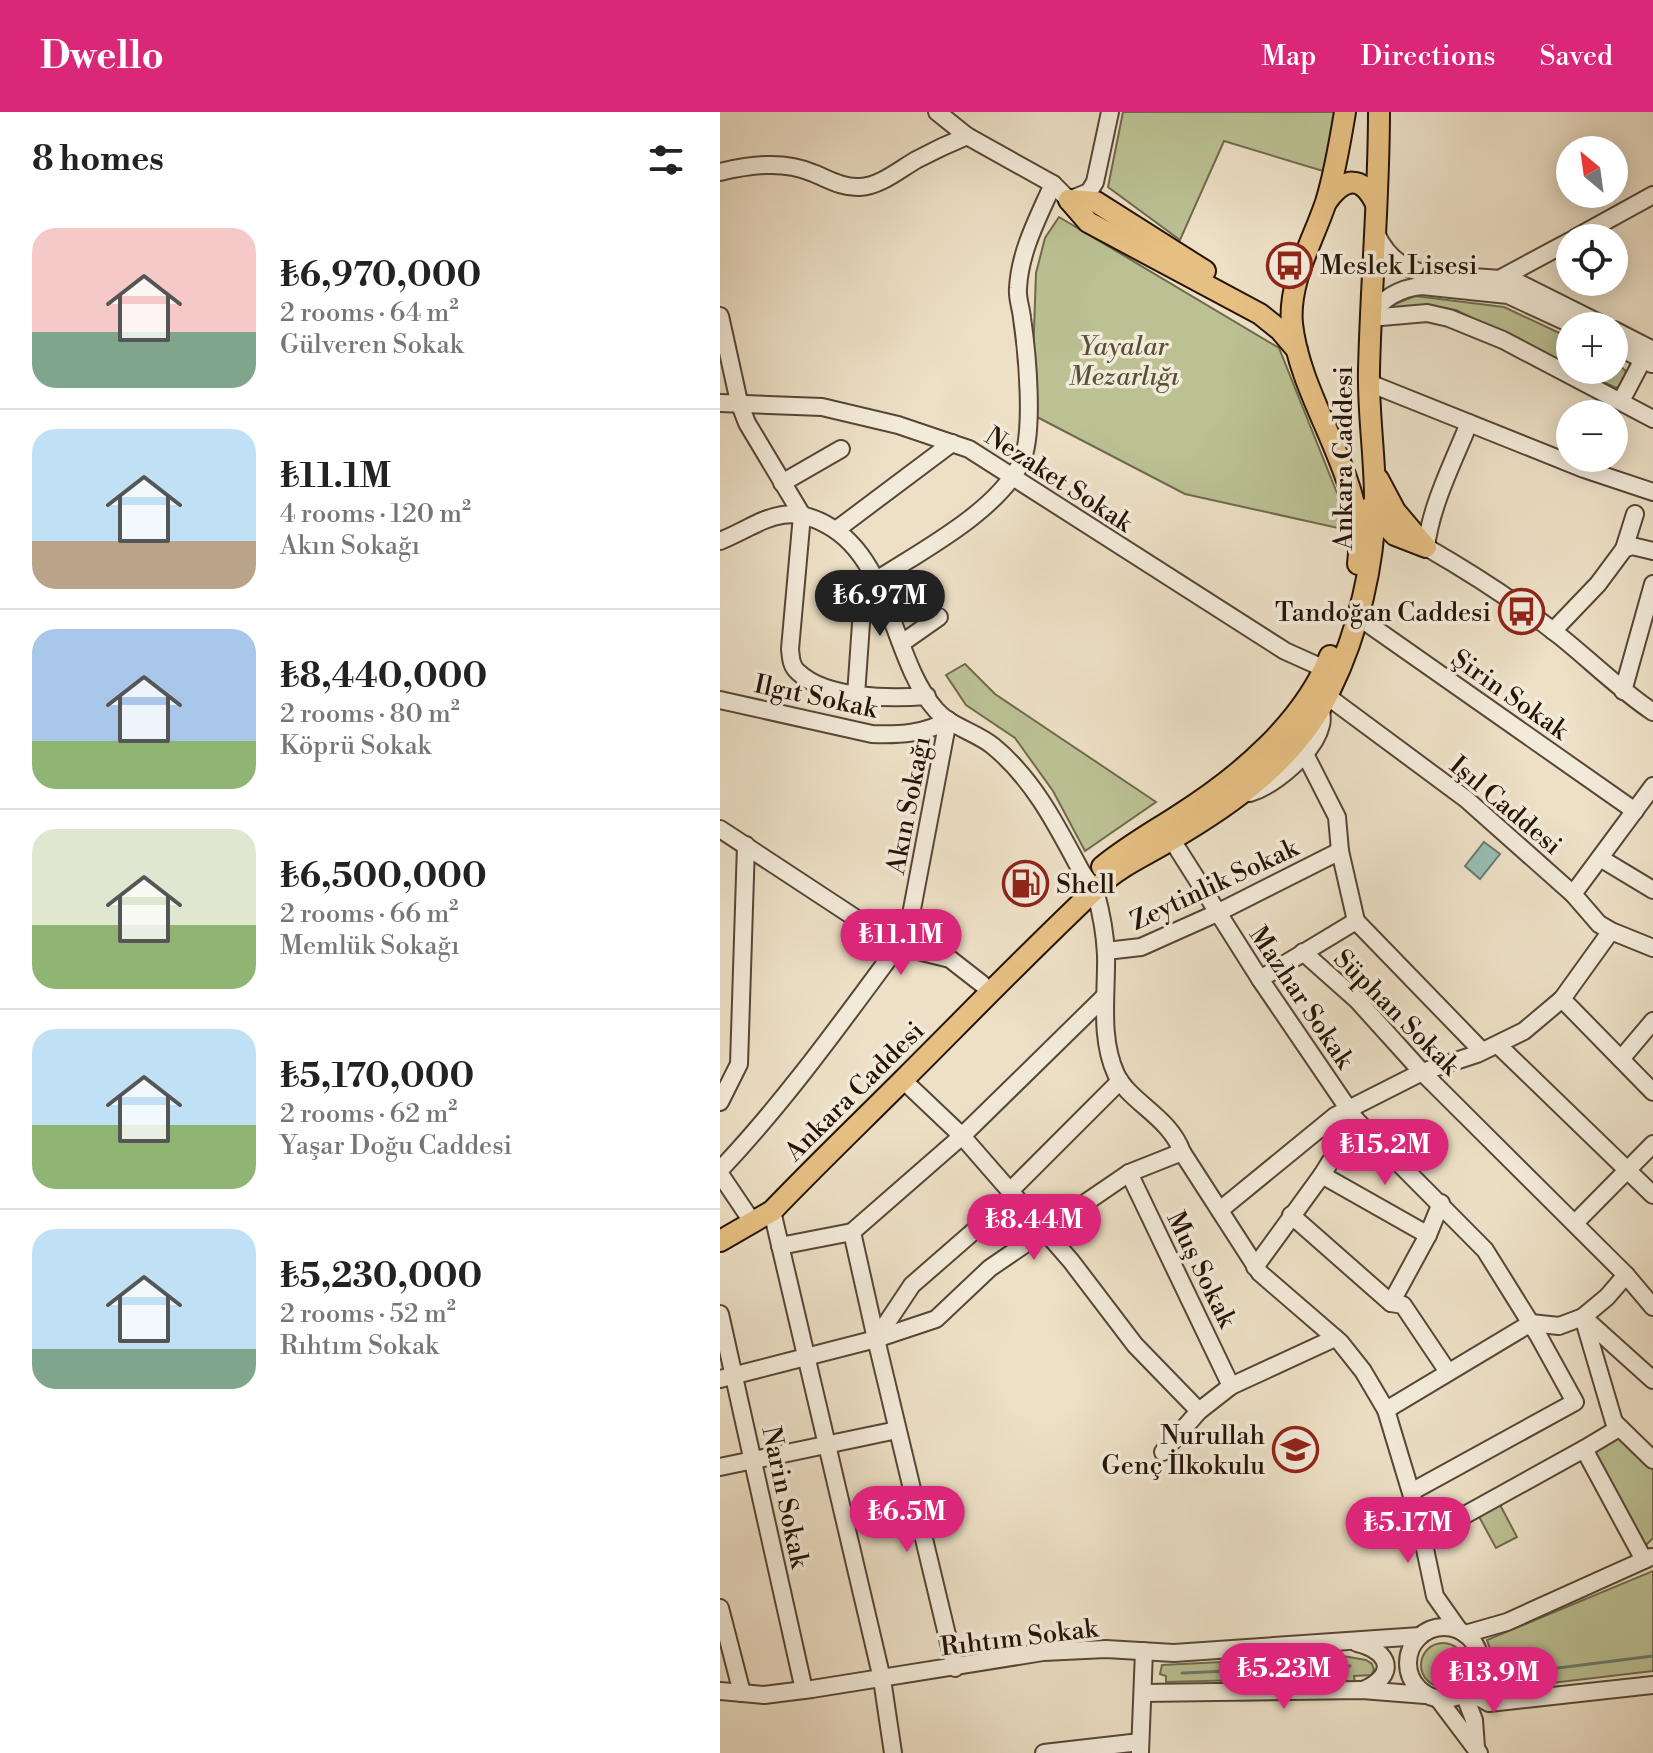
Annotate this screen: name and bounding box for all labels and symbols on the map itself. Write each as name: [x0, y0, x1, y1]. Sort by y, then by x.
north arrow: [1556, 136, 1628, 208]
bus stop icon: Meslek Lisesi: [1265, 241, 1313, 289]
place label: Meslek Lisesi: [1320, 250, 1478, 282]
park label: Yayalar Mezarlığı: [1069, 331, 1180, 393]
street label: Ankara Caddesi: [1328, 366, 1360, 551]
street label: Nezaket Sokak: [979, 420, 1139, 540]
pin: ₺6.97M: [815, 570, 945, 638]
bus stop icon: Tandoğan Caddesi: [1498, 588, 1546, 636]
place label: Tandoğan Caddesi: [1275, 597, 1491, 629]
street label: Şirin Sokak: [1445, 643, 1575, 748]
street label: Ilgıt Sokak: [751, 668, 882, 726]
street label: Akın Sokağı: [880, 733, 938, 878]
street label: Işıl Caddesi: [1443, 750, 1568, 862]
street label: Zeytinlik Sokak: [1125, 831, 1305, 938]
fuel station icon: Shell: [1001, 860, 1049, 908]
place label: Shell: [1056, 869, 1115, 901]
pin: ₺11.1M: [836, 909, 966, 977]
street label: Mazhar Sokak: [1242, 920, 1361, 1076]
street label: Süphan Sokak: [1327, 943, 1467, 1083]
street label: Ankara Caddesi: [778, 1015, 931, 1169]
pin: ₺15.2M: [1320, 1119, 1450, 1187]
pin: ₺8.44M: [969, 1194, 1099, 1262]
street label: Muş Sokak: [1159, 1206, 1244, 1334]
place label: Nurullah Genç İlkokulu: [1102, 1420, 1265, 1482]
street label: Narin Sokak: [754, 1423, 816, 1572]
school or university icon: Nurullah Genç İlkokulu: [1272, 1426, 1320, 1474]
pin: ₺6.5M: [851, 1486, 963, 1554]
pin: ₺5.17M: [1343, 1497, 1473, 1565]
street label: Rıhtım Sokak: [938, 1612, 1101, 1664]
pin: ₺5.23M: [1219, 1643, 1349, 1711]
pin: ₺13.9M: [1429, 1647, 1559, 1715]

